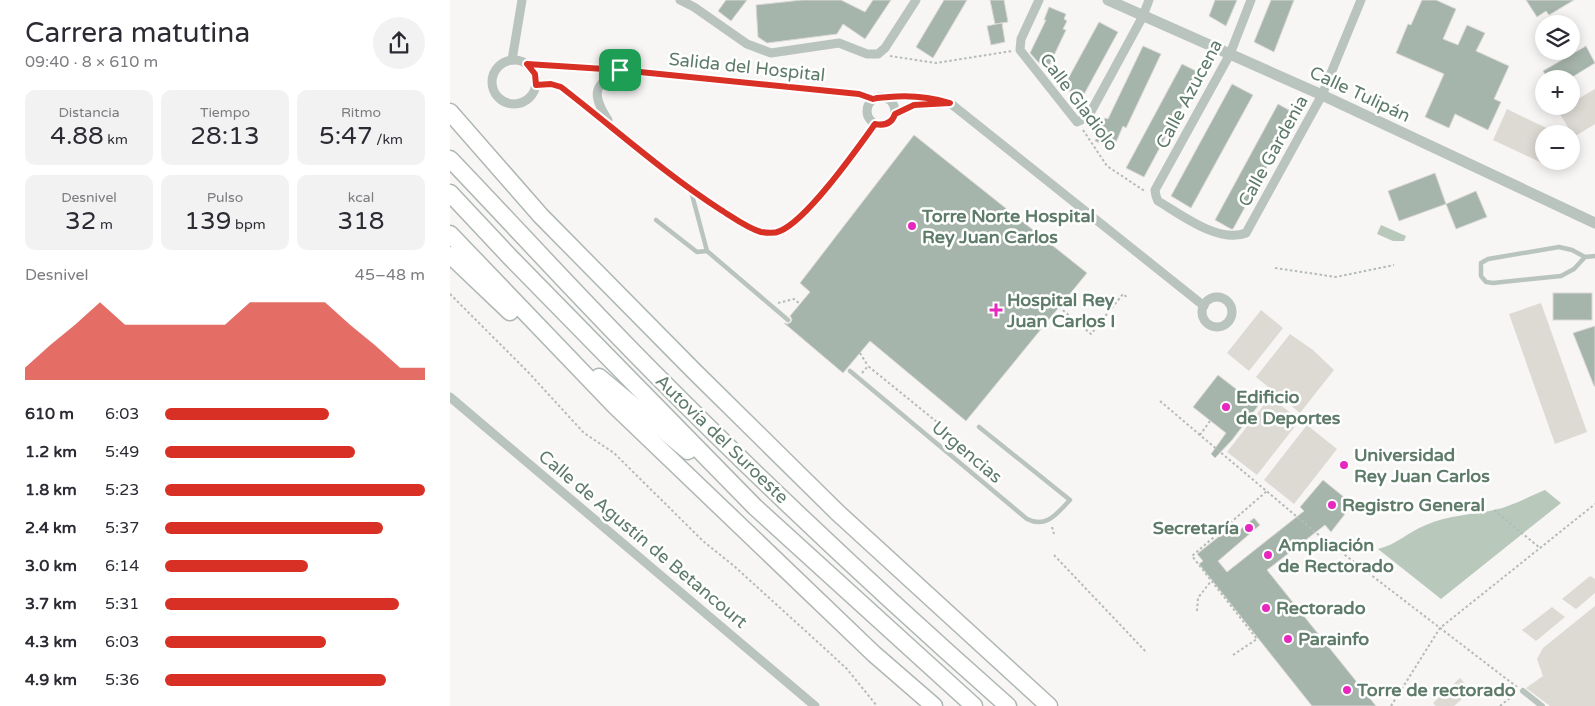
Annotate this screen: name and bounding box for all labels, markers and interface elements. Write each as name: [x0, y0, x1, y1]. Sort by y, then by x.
map controls: [1535, 15, 1580, 170]
button: layers: [1535, 15, 1580, 60]
text: Carrera matutina: [25, 16, 250, 50]
button: share: [373, 17, 425, 69]
street label: Calle Azucena: [1151, 36, 1227, 152]
street label: Salida del Hospital: [668, 48, 826, 86]
pin: [599, 49, 641, 91]
street label: Calle Gladiolo: [1035, 49, 1123, 155]
text: 09:40 · 8 × 610 m: [25, 52, 158, 72]
icon: arrive: [606, 56, 634, 84]
street label: Calle Tulipán: [1306, 61, 1414, 127]
button: +: [1535, 70, 1580, 115]
street label: Calle Gardenia: [1233, 91, 1313, 211]
text: Distancia: [58, 104, 120, 121]
text: Tiempo: [200, 104, 250, 121]
text: Ritmo: [341, 104, 381, 121]
text: 4.88: [50, 121, 104, 151]
text: 28:13: [190, 121, 260, 151]
text: 5:47: [319, 121, 373, 151]
button: −: [1535, 125, 1580, 170]
text: km: [104, 131, 128, 148]
text: /km: [373, 131, 403, 148]
text: Desnivel: [61, 189, 117, 206]
text: Pulso: [207, 189, 243, 206]
text: kcal: [348, 189, 374, 206]
place label: Torre Norte Hospital Rey Juan Carlos: [921, 205, 1095, 248]
text: 32: [65, 206, 96, 236]
text: 139: [184, 206, 231, 236]
text: 318: [337, 206, 385, 236]
text: m: [96, 216, 113, 233]
text: bpm: [231, 216, 266, 233]
marker: Torre Norte Hospital Rey Juan Carlos: [906, 220, 918, 232]
text: Desnivel: [25, 265, 89, 285]
text: 45–48 m: [355, 265, 425, 285]
place label: Hospital Rey Juan Carlos I: [1006, 289, 1116, 332]
marker: Hospital Rey Juan Carlos I: [989, 303, 1003, 317]
street label: Autovía del Suroeste: [651, 370, 793, 508]
place label: Edificio de Deportes: [1236, 386, 1341, 429]
marker: Edificio de Deportes: [1220, 401, 1232, 413]
text: 610 m: [25, 404, 74, 424]
text: 6:03: [105, 404, 139, 424]
street label: Urgencias: [927, 416, 1007, 488]
text: 1.2 km: [25, 442, 77, 462]
text: 5:49: [105, 442, 139, 462]
place label: Universidad Rey Juan Carlos: [1354, 444, 1490, 487]
street label: Calle de Agustín de Betancourt: [534, 445, 752, 633]
marker: Universidad Rey Juan Carlos: [1338, 459, 1350, 471]
text: 1.8 km: [25, 480, 77, 500]
text: 5:23: [105, 480, 139, 500]
place label: Registro General: [1342, 494, 1485, 516]
marker: Registro General: [1326, 499, 1338, 511]
place label: Secretaría: [1153, 517, 1239, 539]
text: 2.4 km: [25, 518, 77, 538]
text: 5:37: [105, 518, 139, 538]
marker: Secretaría: [1243, 522, 1255, 534]
place label: Ampliación de Rectorado: [1278, 534, 1394, 577]
marker: Ampliación de Rectorado: [1262, 549, 1274, 561]
text: 3.0 km: [25, 556, 77, 576]
text: 6:14: [105, 556, 139, 576]
text: 3.7 km: [25, 594, 77, 614]
text: 5:31: [105, 594, 139, 614]
place label: Rectorado: [1276, 597, 1366, 619]
marker: Rectorado: [1260, 602, 1272, 614]
place label: Parainfo: [1298, 628, 1369, 650]
text: 4.3 km: [25, 632, 77, 652]
text: 6:03: [105, 632, 139, 652]
marker: Parainfo: [1282, 633, 1294, 645]
text: 4.9 km: [25, 670, 77, 690]
text: 5:36: [105, 670, 139, 690]
place label: Torre de rectorado: [1356, 679, 1516, 701]
marker: Torre de rectorado: [1341, 684, 1353, 696]

